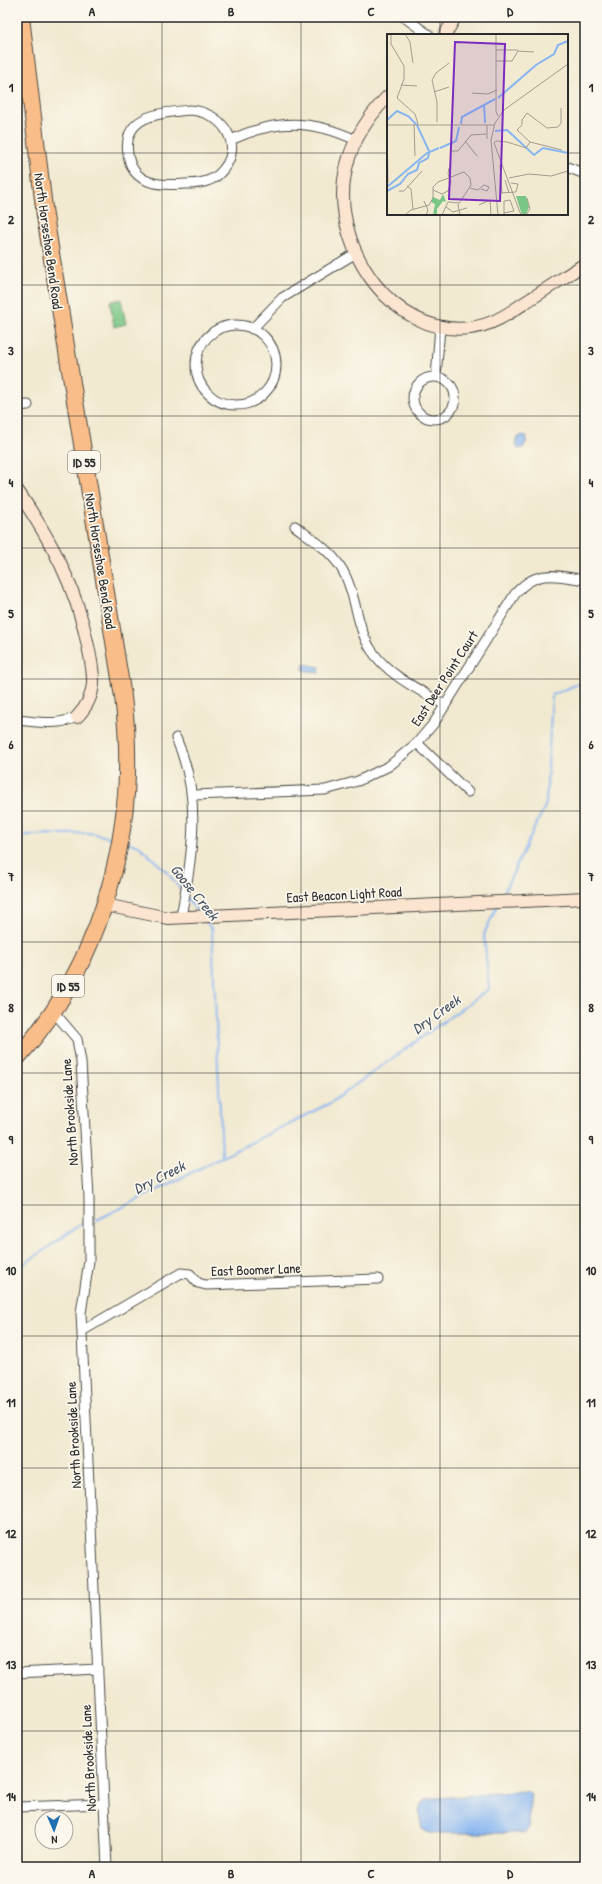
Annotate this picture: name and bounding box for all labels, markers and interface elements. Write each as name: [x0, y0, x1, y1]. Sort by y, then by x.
text: A: [89, 2, 96, 20]
text: B: [228, 2, 235, 20]
text: C: [367, 2, 375, 20]
text: D: [507, 2, 514, 20]
inset map: [387, 34, 568, 215]
text: 1: [9, 78, 14, 96]
text: 1: [589, 78, 594, 96]
street label: North Horseshoe Bend Road: [30, 172, 68, 311]
text: 2: [8, 210, 15, 228]
text: 2: [588, 210, 595, 228]
text: 3: [8, 341, 14, 359]
text: 3: [588, 341, 594, 359]
road number: ID 55: [68, 451, 100, 473]
text: 4: [9, 473, 14, 491]
text: 4: [589, 473, 594, 491]
street label: North Horseshoe Bend Road: [81, 492, 121, 631]
text: 5: [8, 604, 14, 622]
text: 5: [588, 604, 594, 622]
street label: East Deer Point Court: [406, 626, 482, 730]
text: 6: [8, 735, 14, 753]
text: 6: [588, 735, 594, 753]
water label: Goose Creek: [166, 859, 225, 926]
text: 7: [7, 867, 15, 885]
text: 7: [587, 867, 595, 885]
street label: East Beacon Light Road: [286, 881, 403, 908]
road number: ID 55: [52, 975, 84, 997]
water label: Dry Creek: [408, 988, 466, 1039]
text: 8: [8, 998, 14, 1016]
text: 8: [588, 998, 594, 1016]
street label: North Brookside Lane: [56, 1057, 82, 1166]
text: 9: [9, 1130, 14, 1148]
text: 9: [589, 1130, 594, 1148]
water label: Dry Creek: [130, 1154, 190, 1199]
street label: East Boomer Lane: [211, 1258, 302, 1280]
text: 10: [6, 1261, 16, 1279]
text: 10: [586, 1261, 596, 1279]
street label: North Brookside Lane: [61, 1380, 85, 1489]
text: 11: [6, 1393, 16, 1411]
text: 11: [586, 1393, 596, 1411]
text: 12: [6, 1524, 17, 1542]
text: 12: [586, 1524, 597, 1542]
text: 13: [6, 1655, 16, 1673]
text: 13: [586, 1655, 596, 1673]
street label: North Brookside Lane: [76, 1703, 100, 1812]
text: 14: [6, 1787, 16, 1805]
text: 14: [586, 1787, 596, 1805]
north arrow: [34, 1810, 74, 1850]
text: N: [51, 1833, 58, 1847]
text: A: [89, 1864, 96, 1882]
text: B: [228, 1864, 235, 1882]
text: C: [367, 1864, 375, 1882]
text: D: [507, 1864, 514, 1882]

